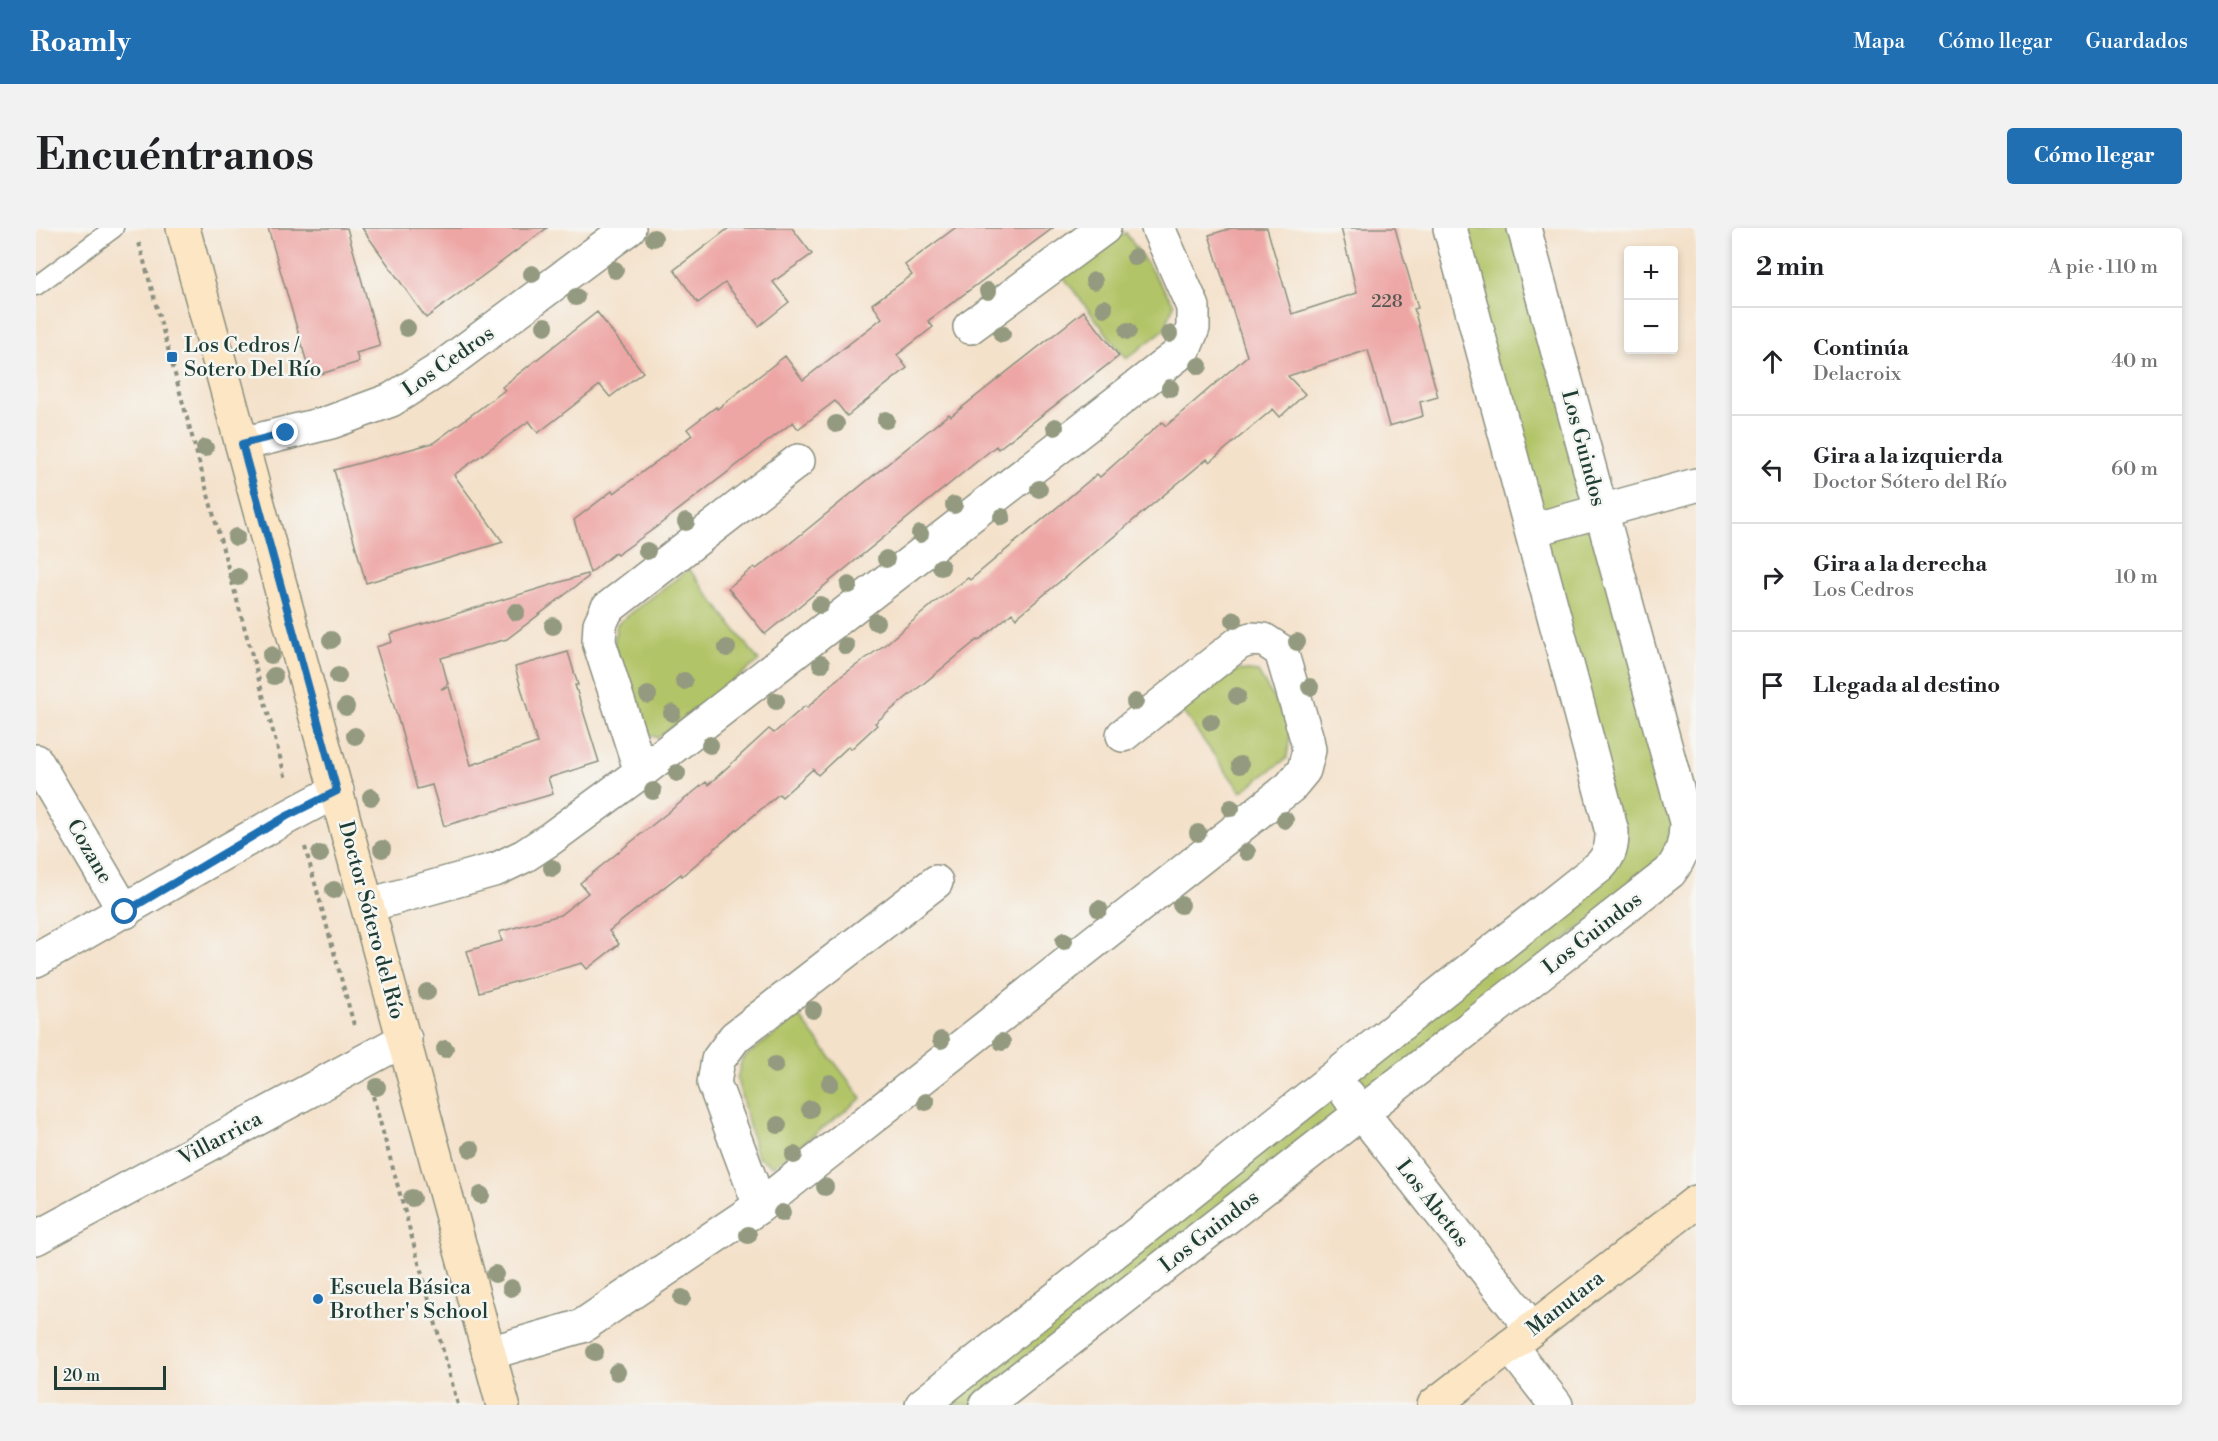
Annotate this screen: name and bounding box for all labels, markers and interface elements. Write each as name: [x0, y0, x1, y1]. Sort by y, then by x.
text: Roamly: [30, 25, 131, 60]
text: Mapa: [1853, 29, 1905, 55]
text: Cómo llegar: [1938, 29, 2053, 55]
text: Guardados: [2086, 29, 2188, 55]
button: Cómo llegar: [2007, 128, 2182, 184]
text: Encuéntranos: [36, 130, 314, 183]
map controls: [1624, 246, 1678, 354]
button: +: [1624, 246, 1678, 300]
text: 2 min: [1756, 251, 1824, 283]
text: A pie · 110 m: [2048, 255, 2158, 280]
house number: 228: [1371, 290, 1403, 313]
button: −: [1624, 300, 1678, 354]
street label: Los Cedros: [398, 321, 499, 403]
place label: Los Cedros / Sotero Del Río: [184, 333, 321, 383]
text: Continúa: [1813, 335, 1909, 362]
icon: ahead: [1756, 345, 1789, 378]
text: 40 m: [2111, 349, 2158, 374]
marker: Los Cedros / Sotero Del Río: [165, 350, 179, 364]
text: Delacroix: [1813, 362, 1901, 387]
street label: Los Guindos: [1555, 387, 1611, 509]
route end: [272, 419, 298, 445]
text: Gira a la izquierda: [1813, 443, 2003, 470]
icon: left: [1756, 453, 1789, 486]
text: 60 m: [2111, 457, 2158, 482]
text: Doctor Sótero del Río: [1813, 470, 2007, 495]
text: Gira a la derecha: [1813, 551, 1987, 578]
icon: right: [1756, 561, 1789, 594]
text: 10 m: [2115, 565, 2158, 590]
text: Los Cedros: [1813, 578, 1914, 603]
icon: arrive: [1756, 669, 1789, 702]
text: Llegada al destino: [1813, 672, 2000, 699]
street label: Cozane: [60, 815, 118, 888]
street label: Doctor Sótero del Río: [332, 818, 410, 1022]
street label: Los Guindos: [1538, 887, 1648, 981]
route start: [111, 898, 137, 924]
street label: Villarrica: [173, 1106, 267, 1172]
street label: Los Abetos: [1390, 1155, 1474, 1253]
street label: Los Guindos: [1155, 1185, 1265, 1279]
street label: Manutara: [1521, 1265, 1610, 1342]
place label: Escuela Básica Brother's School: [329, 1275, 488, 1325]
marker: Escuela Básica Brother's School: [311, 1292, 325, 1306]
scale bar: [54, 1363, 166, 1390]
text: 20 m: [63, 1366, 100, 1386]

